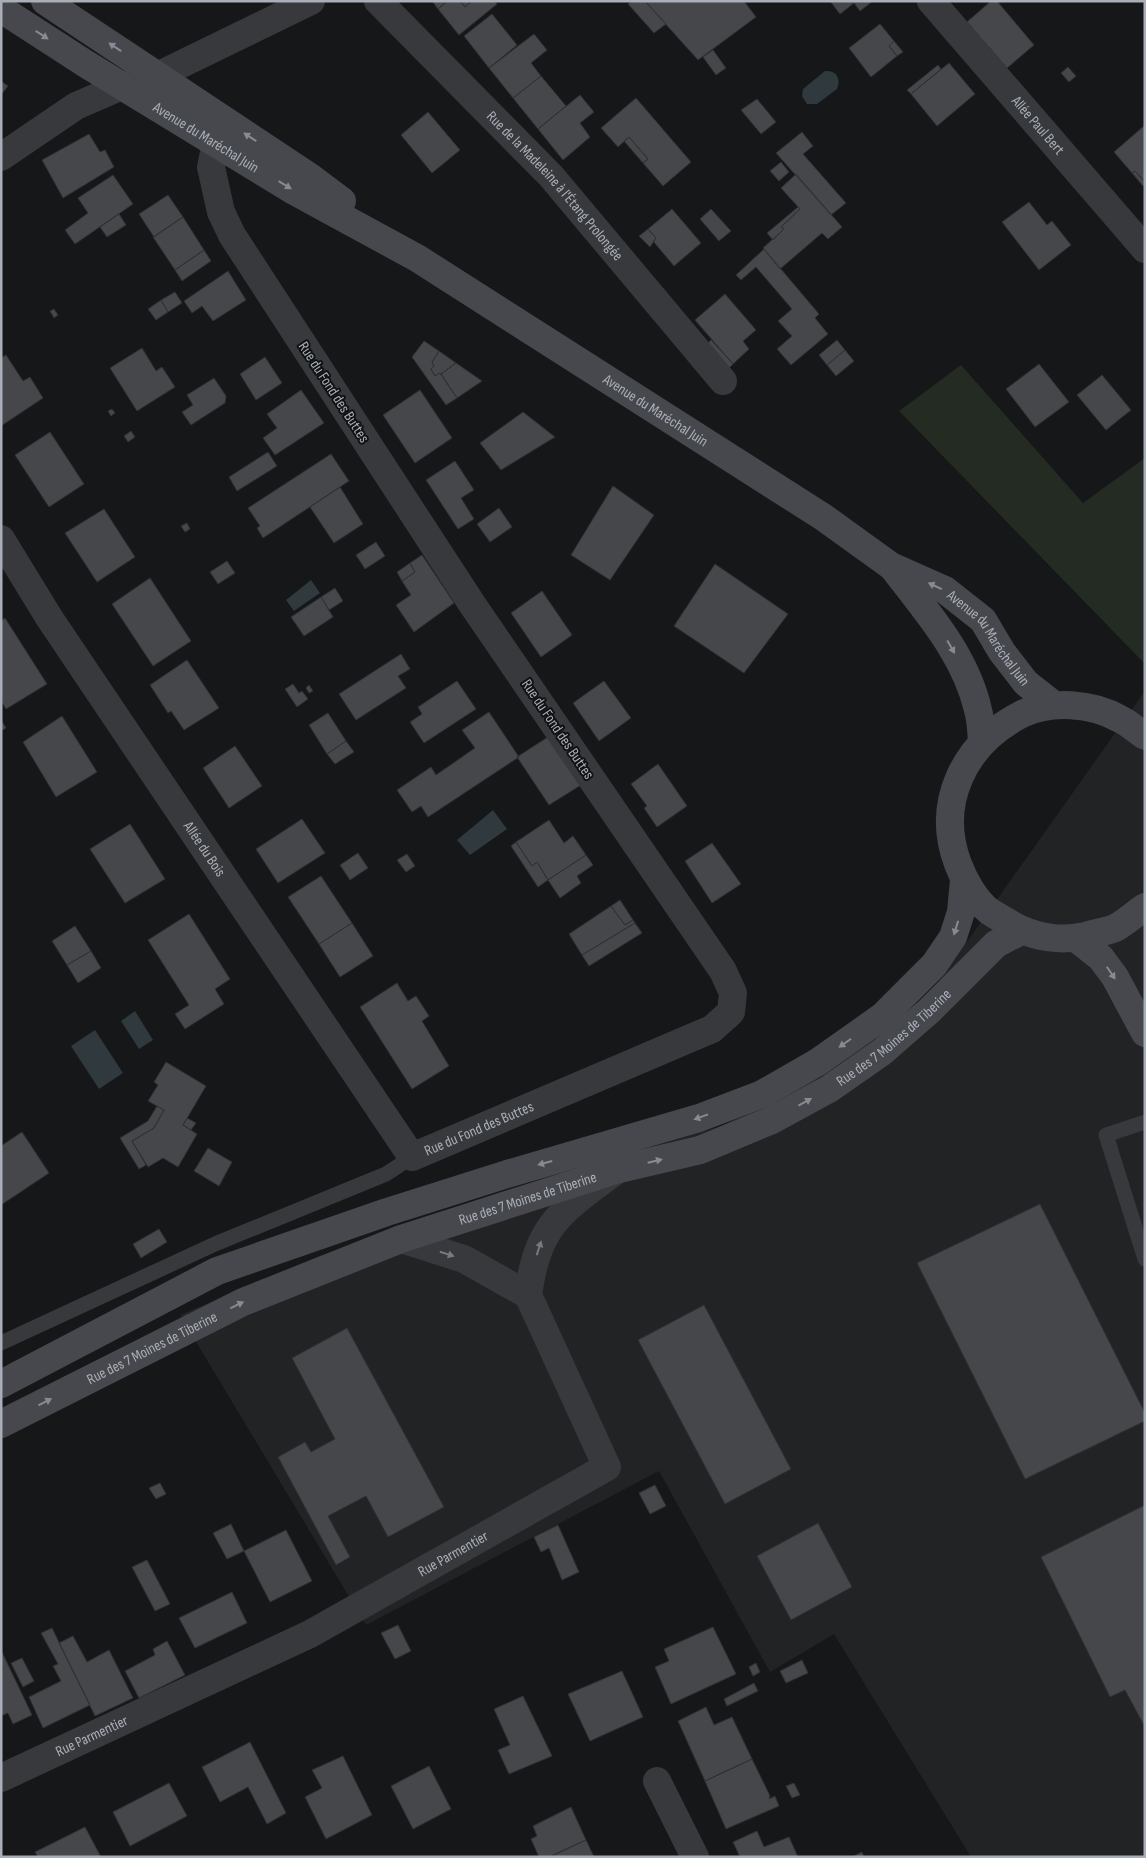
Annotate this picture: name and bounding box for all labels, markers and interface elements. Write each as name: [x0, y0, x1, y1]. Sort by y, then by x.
one-way arrow: [36, 30, 49, 40]
one-way arrow: [108, 42, 121, 52]
street label: Allée Paul Bert: [1006, 91, 1069, 159]
street label: Avenue du Maréchal Juin: [149, 98, 262, 177]
street label: Rue de la Madeleine à l'Étang Prolongée: [482, 107, 627, 265]
one-way arrow: [243, 132, 257, 142]
one-way arrow: [278, 180, 291, 189]
street label: Rue du Fond des Buttes: [294, 338, 373, 446]
street label: Avenue du Maréchal Juin: [598, 370, 711, 451]
one-way arrow: [928, 581, 942, 589]
street label: Avenue du Maréchal Juin: [942, 585, 1034, 690]
one-way arrow: [947, 640, 955, 655]
street label: Rue du Fond des Buttes: [517, 676, 598, 783]
street label: Allée du Bois: [178, 817, 230, 881]
one-way arrow: [952, 920, 960, 935]
one-way arrow: [1106, 966, 1116, 979]
street label: Rue des 7 Moines de Tiberine: [833, 985, 956, 1091]
one-way arrow: [838, 1038, 852, 1048]
street label: Rue du Fond des Buttes: [422, 1097, 537, 1161]
one-way arrow: [798, 1098, 813, 1106]
one-way arrow: [693, 1113, 708, 1121]
one-way arrow: [647, 1157, 662, 1165]
one-way arrow: [538, 1160, 553, 1168]
street label: Rue des 7 Moines de Tiberine: [456, 1168, 599, 1230]
one-way arrow: [535, 1240, 543, 1255]
one-way arrow: [440, 1250, 455, 1258]
one-way arrow: [230, 1301, 244, 1309]
street label: Rue des 7 Moines de Tiberine: [84, 1308, 221, 1389]
one-way arrow: [38, 1398, 52, 1406]
street label: Rue Parmentier: [415, 1526, 492, 1581]
street label: Rue Parmentier: [53, 1711, 132, 1761]

